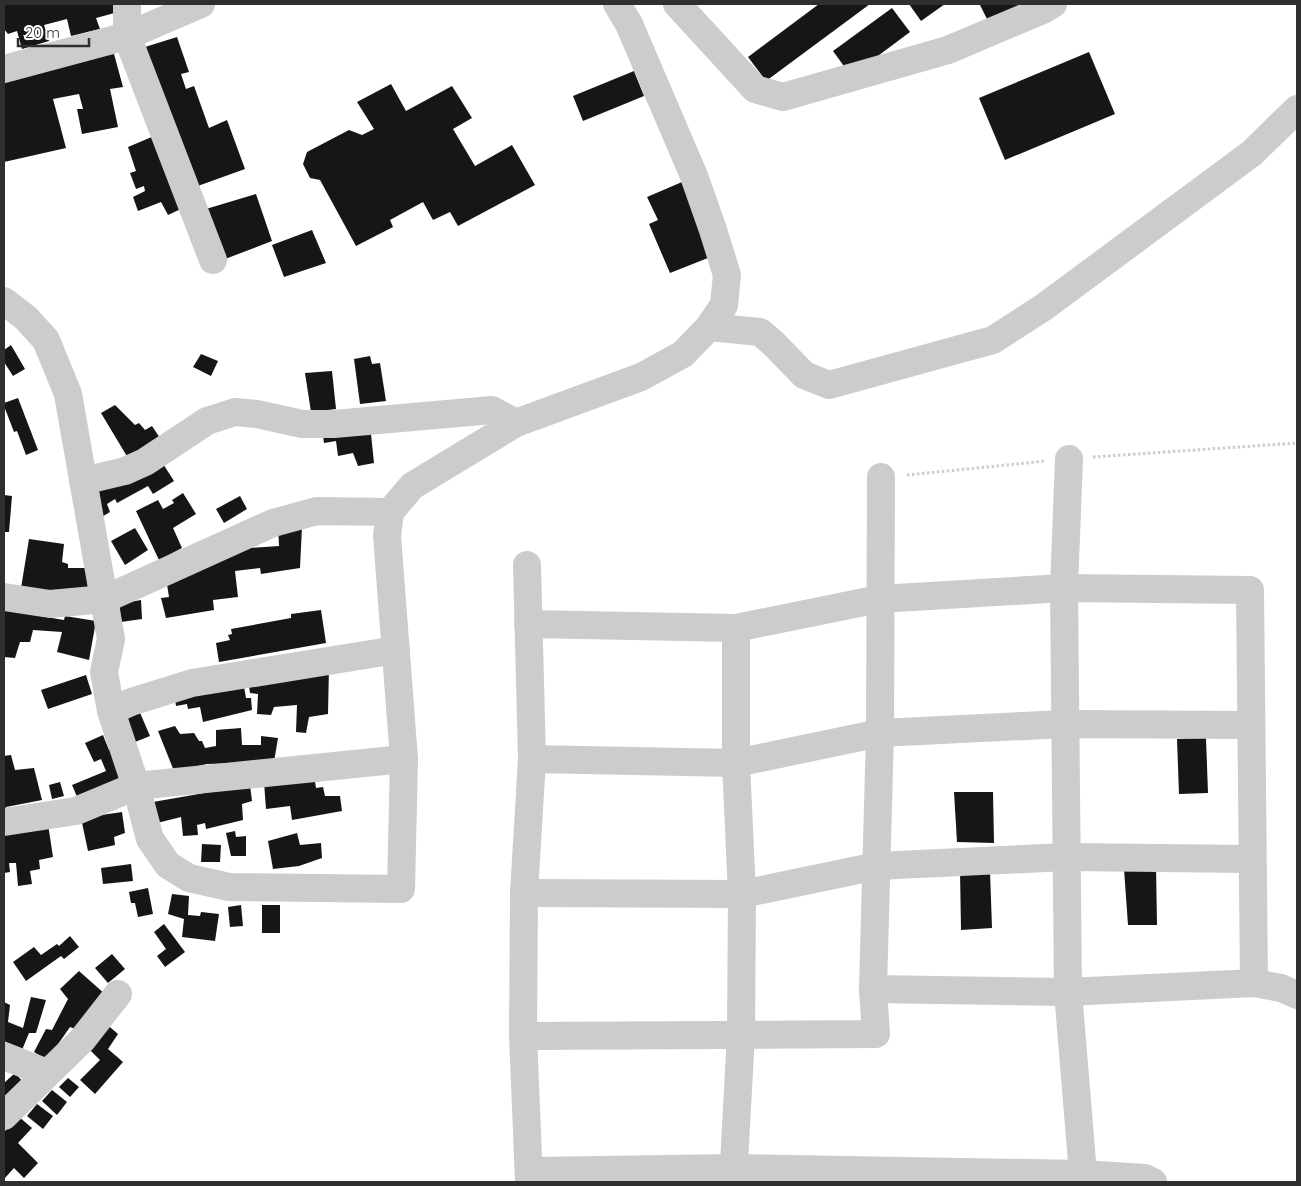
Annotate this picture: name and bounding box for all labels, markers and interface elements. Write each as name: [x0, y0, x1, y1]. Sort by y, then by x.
scale bar: [18, 15, 89, 47]
text: 20 m: [25, 23, 60, 42]

